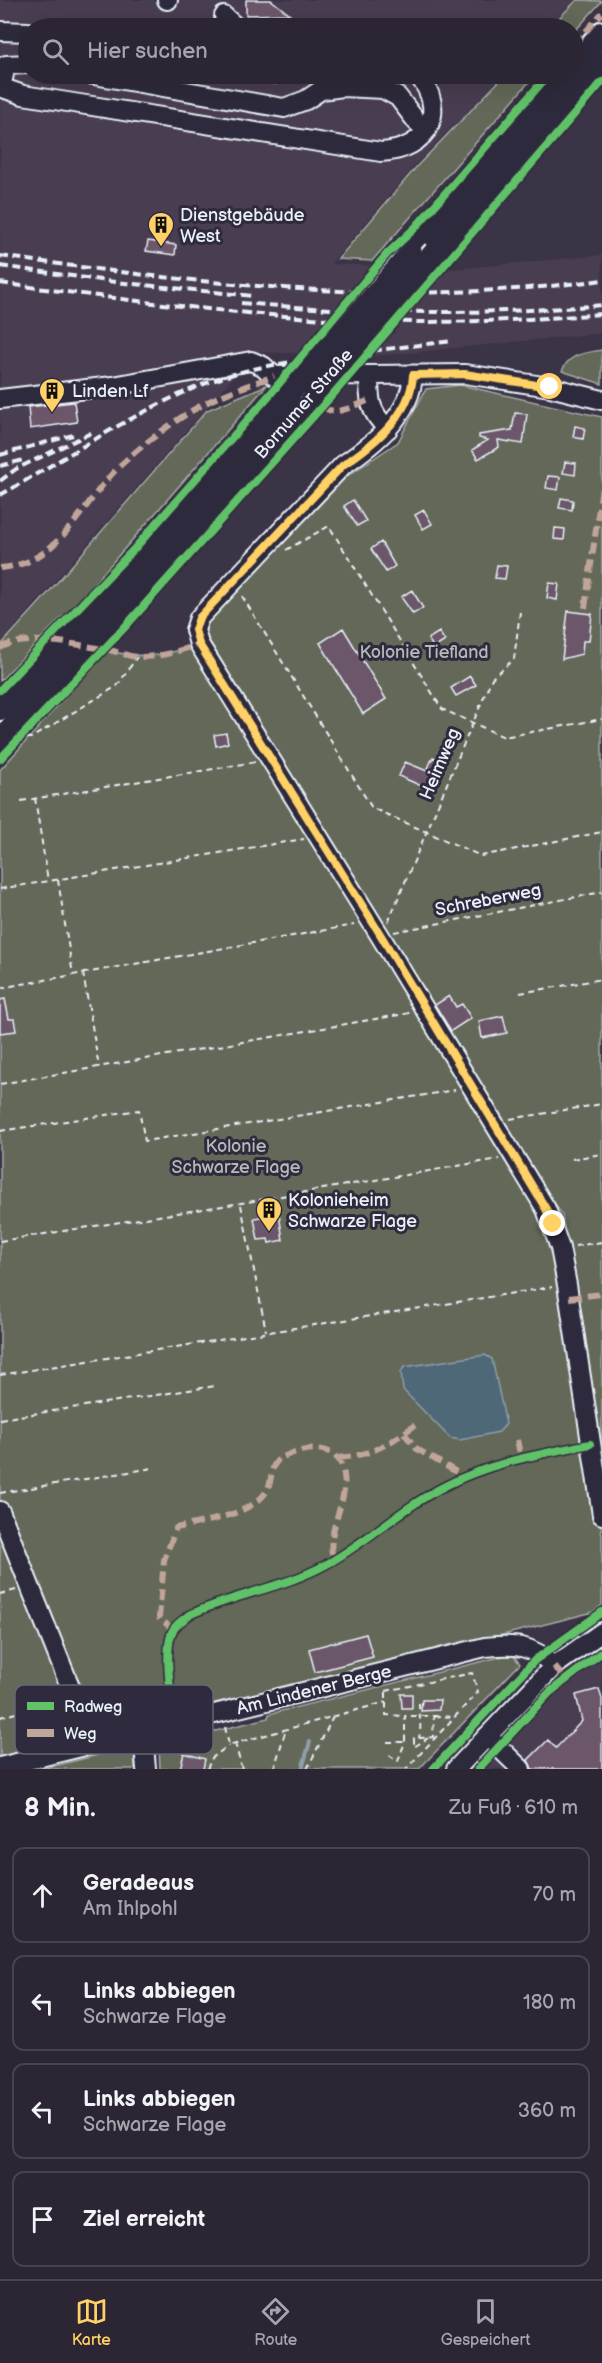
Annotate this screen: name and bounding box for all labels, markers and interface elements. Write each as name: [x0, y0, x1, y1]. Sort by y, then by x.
search box: [18, 18, 584, 84]
icon: search: [39, 35, 72, 68]
text: Hier suchen: [87, 38, 208, 65]
place label: Dienstgebäude West: [180, 205, 305, 247]
building icon: Dienstgebäude West: [146, 210, 176, 248]
street label: Bornumer Straße: [250, 344, 358, 463]
route start: [536, 373, 562, 399]
building icon: Linden Lf: [37, 376, 67, 414]
place label: Linden Lf: [72, 381, 149, 402]
park label: Kolonie Tiefland: [359, 642, 489, 663]
street label: Heimweg: [416, 725, 464, 803]
street label: Schreberweg: [433, 879, 543, 921]
park label: Kolonie Schwarze Flage: [172, 1136, 301, 1178]
place label: Kolonieheim Schwarze Flage: [288, 1190, 417, 1232]
building icon: Kolonieheim Schwarze Flage: [254, 1195, 284, 1233]
route end: [539, 1210, 565, 1236]
street label: Am Lindener Berge: [234, 1661, 394, 1719]
legend: [15, 1685, 213, 1754]
text: Radweg: [64, 1698, 122, 1717]
text: Weg: [64, 1725, 96, 1744]
text: 8 Min.: [24, 1793, 96, 1824]
text: Zu Fuß · 610 m: [449, 1796, 578, 1820]
text: Geradeaus: [83, 1870, 194, 1897]
icon: ahead: [26, 1879, 59, 1912]
text: 70 m: [532, 1883, 576, 1907]
text: Am Ihlpohl: [83, 1897, 177, 1921]
text: Links abbiegen: [83, 1978, 236, 2005]
icon: left: [26, 1987, 59, 2020]
text: 180 m: [523, 1991, 576, 2015]
text: Schwarze Flage: [83, 2005, 226, 2029]
text: Links abbiegen: [83, 2086, 236, 2113]
icon: left: [26, 2095, 59, 2128]
text: 360 m: [518, 2099, 576, 2123]
text: Schwarze Flage: [83, 2113, 226, 2137]
icon: arrive: [26, 2203, 59, 2236]
text: Ziel erreicht: [83, 2206, 205, 2233]
tab: Karte: [72, 2295, 111, 2350]
tab: Route: [254, 2295, 297, 2350]
tab: Gespeichert: [441, 2295, 530, 2350]

